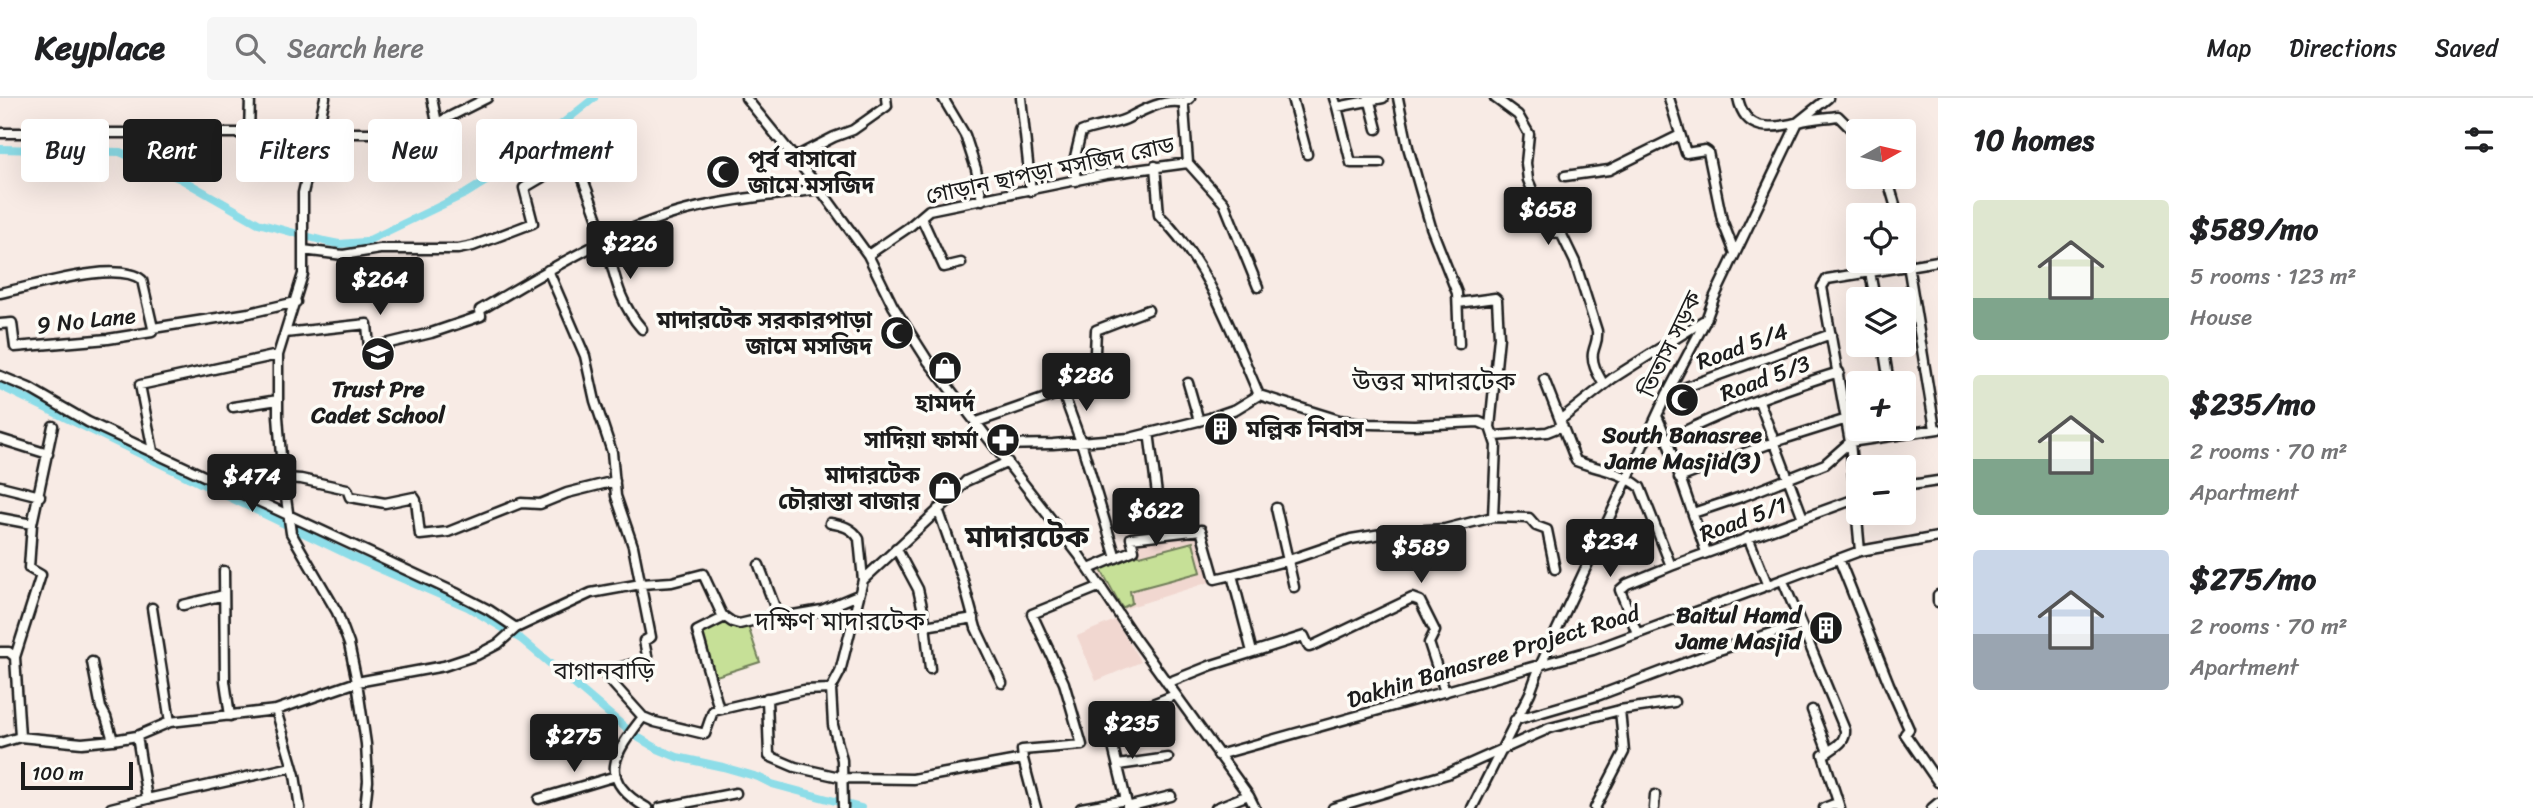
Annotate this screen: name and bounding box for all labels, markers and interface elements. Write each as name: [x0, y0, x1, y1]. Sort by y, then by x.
search box: [207, 17, 697, 80]
text: Keyplace: [35, 19, 165, 77]
text: Search here: [287, 25, 424, 71]
text: Map: [2207, 27, 2251, 69]
text: Directions: [2289, 27, 2397, 69]
text: Saved: [2435, 27, 2498, 69]
icon: search: [231, 29, 269, 67]
text: 10 homes: [1973, 113, 2094, 167]
chip: Buy: [21, 119, 109, 182]
chip: Rent: [123, 119, 222, 182]
chip: Filters: [236, 119, 354, 182]
chip: New: [368, 119, 462, 182]
chip: Apartment: [476, 119, 637, 182]
north arrow: [1846, 119, 1916, 189]
map controls: [1846, 119, 1916, 525]
icon: filters: [2460, 121, 2498, 159]
street label: গোড়ান ছাপড়া মসজিদ রোড: [922, 124, 1179, 217]
place label: পূর্ব বাসাবো জামে মসজিদ: [747, 139, 875, 206]
mosque icon: পূর্ব বাসাবো জামে মসজিদ: [704, 153, 742, 191]
pin: $658: [1507, 188, 1589, 247]
text: $658: [1520, 189, 1576, 230]
text: $589/mo: [2190, 202, 2318, 256]
button: locate: [1846, 203, 1916, 273]
pin: $226: [589, 222, 671, 281]
text: $226: [602, 223, 658, 264]
icon: home: [2029, 228, 2113, 312]
text: 5 rooms · 123 m²: [2190, 256, 2357, 297]
pin: $264: [339, 258, 421, 317]
text: $264: [352, 259, 408, 300]
street label: তিতাস সড়ক: [1627, 283, 1714, 405]
button: layers: [1846, 287, 1916, 357]
street label: 9 No Lane: [34, 295, 138, 346]
text: House: [2190, 297, 2252, 338]
place label: মাদারটেক সরকারপাড়া জামে মসজিদ: [656, 300, 873, 367]
street label: Road 5/4: [1690, 311, 1794, 382]
mosque icon: মাদারটেক সরকারপাড়া জামে মসজিদ: [878, 314, 916, 352]
school or university icon: Trust Pre Cadet School: [359, 335, 397, 373]
street label: Road 5/3: [1714, 343, 1816, 414]
shop icon: হামদর্দ: [926, 349, 964, 387]
pin: $286: [1045, 354, 1127, 413]
text: $286: [1058, 355, 1114, 396]
district label: উত্তর মাদারটেক: [1351, 358, 1517, 404]
place label: Trust Pre Cadet School: [310, 369, 446, 436]
button: +: [1846, 371, 1916, 441]
text: $235/mo: [2190, 377, 2315, 431]
mosque icon: South Banasree Jame Masjid(3): [1663, 381, 1701, 419]
place label: হামদর্দ: [914, 383, 976, 424]
icon: home: [2029, 403, 2113, 487]
place label: মল্লিক নিবাস: [1245, 409, 1365, 450]
building icon: মল্লিক নিবাস: [1202, 410, 1240, 448]
place label: South Banasree Jame Masjid(3): [1601, 415, 1763, 482]
place label: সাদিয়া ফার্মা: [863, 420, 978, 461]
pharmacy icon: সাদিয়া ফার্মা: [984, 421, 1022, 459]
text: 2 rooms · 70 m²: [2190, 431, 2348, 472]
pin: $474: [211, 454, 293, 514]
place label: মাদারটেক চৌরাস্তা বাজার: [778, 455, 921, 522]
button: −: [1846, 455, 1916, 525]
text: $474: [223, 456, 281, 497]
shop icon: মাদারটেক চৌরাস্তা বাজার: [926, 469, 964, 507]
text: Apartment: [2190, 472, 2299, 513]
street label: Road 5/1: [1694, 485, 1793, 554]
pin: $622: [1115, 489, 1197, 548]
text: $622: [1128, 490, 1184, 531]
district label: মাদারটেক: [964, 510, 1090, 564]
pin: $234: [1569, 519, 1651, 579]
text: $234: [1582, 521, 1638, 562]
pin: $589: [1380, 526, 1462, 585]
text: $589: [1392, 527, 1450, 568]
text: $275/mo: [2190, 552, 2316, 606]
icon: home: [2029, 578, 2113, 662]
street label: Dakhin Banasree Project Road: [1342, 592, 1646, 721]
place label: Baitul Hamd Jame Masjid: [1674, 595, 1803, 662]
district label: দক্ষিণ মাদারটেক: [754, 598, 926, 644]
text: 2 rooms · 70 m²: [2190, 606, 2348, 647]
building icon: Baitul Hamd Jame Masjid: [1807, 609, 1845, 647]
text: Apartment: [2190, 647, 2299, 688]
district label: বাগানবাড়ি: [552, 650, 656, 692]
pin: $235: [1091, 702, 1173, 761]
text: $235: [1104, 703, 1160, 744]
pin: $275: [533, 714, 615, 774]
text: $275: [546, 716, 602, 757]
text: 100 m: [32, 757, 84, 790]
scale bar: [21, 759, 133, 791]

